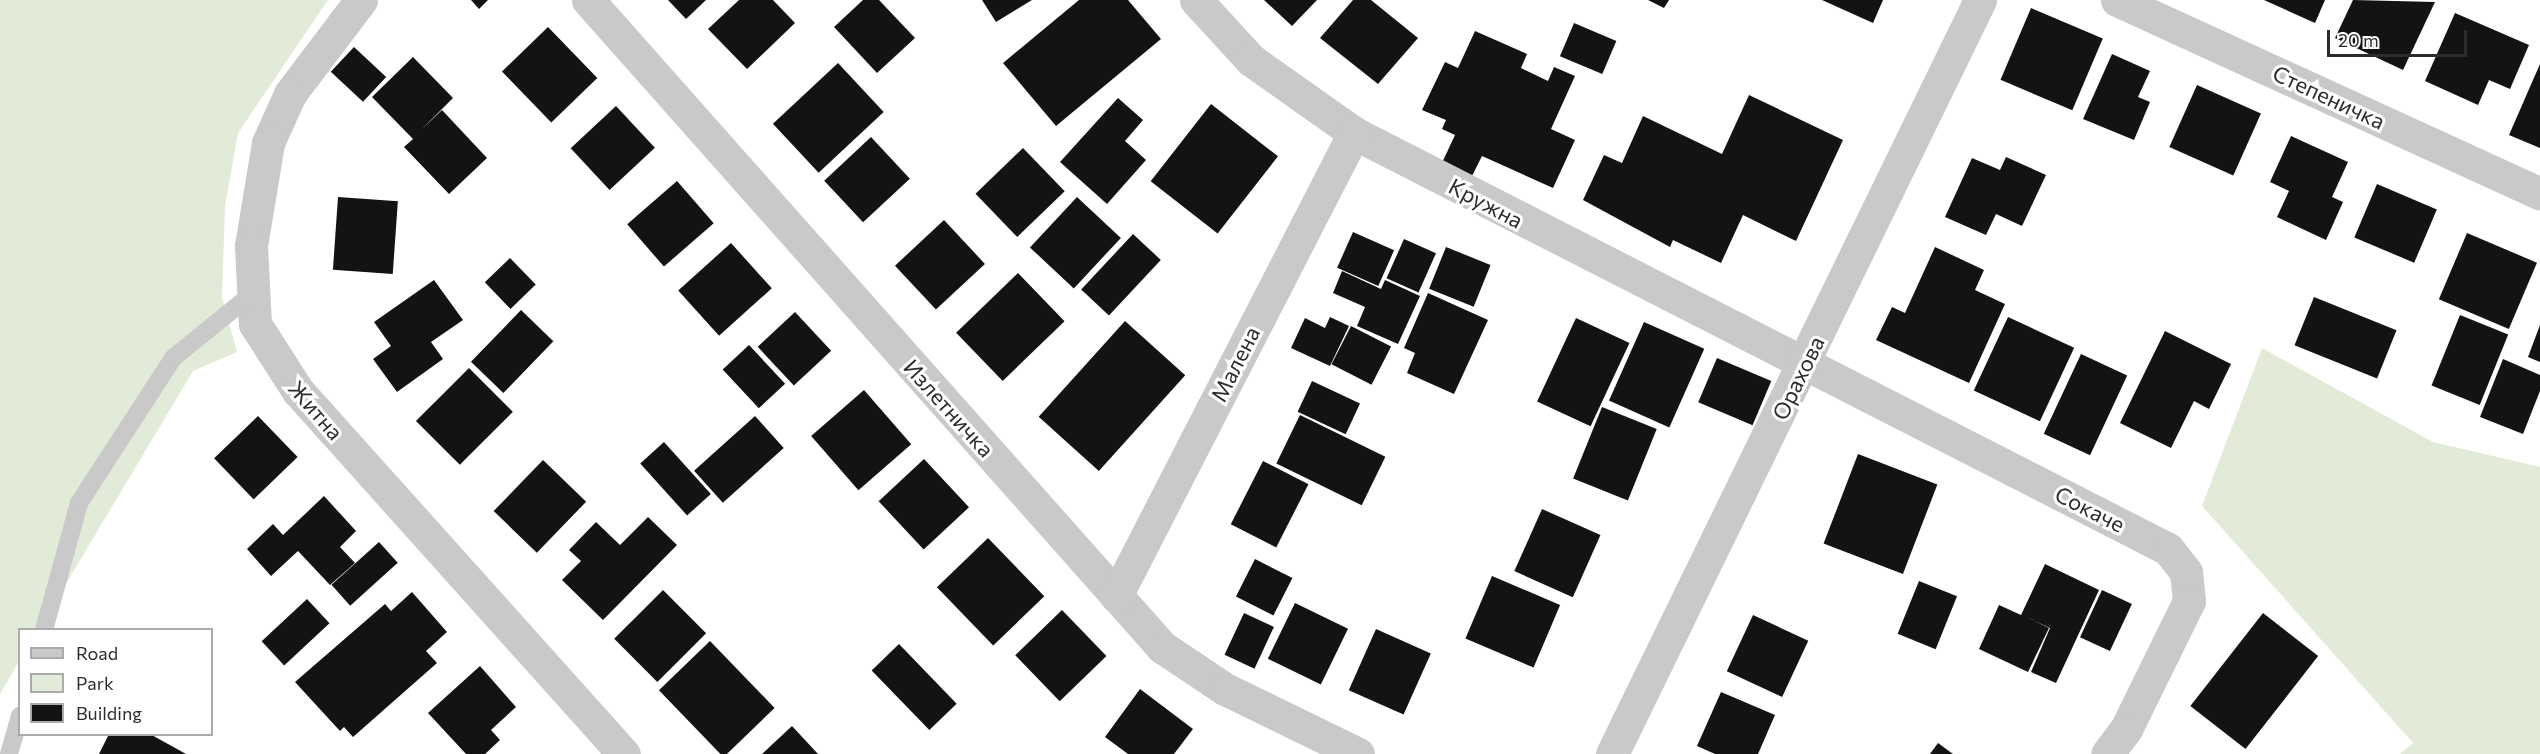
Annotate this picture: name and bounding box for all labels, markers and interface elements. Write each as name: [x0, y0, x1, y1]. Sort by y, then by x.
scale bar: [2330, 18, 2470, 56]
text: 20 m: [2338, 29, 2379, 51]
street label: Степеничка: [2269, 60, 2389, 134]
street label: Кружна: [1444, 173, 1528, 233]
street label: Малена: [1205, 322, 1265, 406]
street label: Орахова: [1766, 332, 1830, 424]
street label: Излетничка: [898, 354, 1000, 462]
street label: Житна: [283, 375, 349, 445]
street label: Сокаче: [2051, 480, 2129, 538]
legend: [18, 628, 213, 736]
text: Road: [76, 642, 118, 664]
text: Park: [76, 672, 114, 694]
text: Building: [76, 702, 142, 724]

